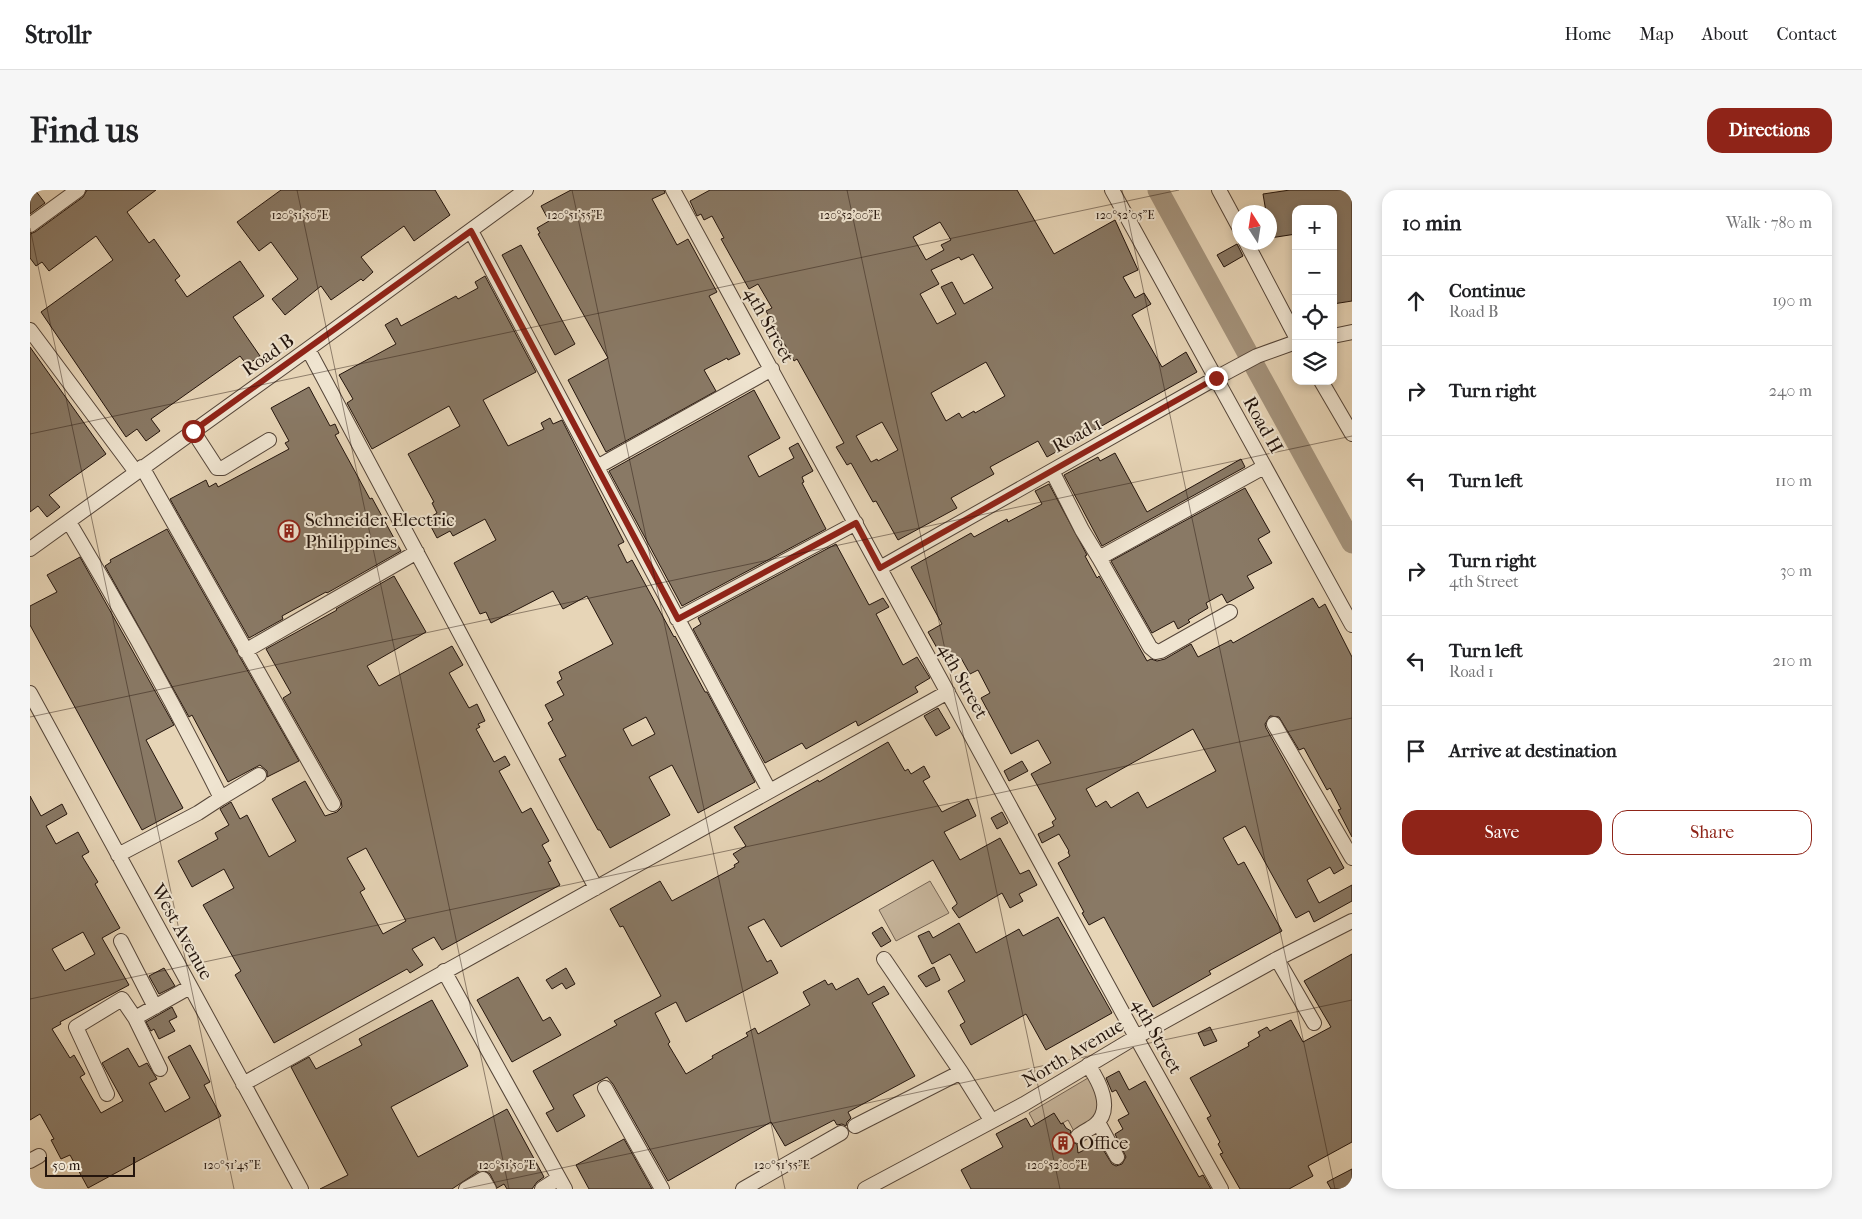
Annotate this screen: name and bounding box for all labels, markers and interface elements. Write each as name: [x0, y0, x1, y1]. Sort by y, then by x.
text: Strollr: [25, 21, 92, 49]
text: Home: [1564, 24, 1611, 45]
text: Map: [1639, 24, 1674, 45]
text: About: [1702, 24, 1748, 45]
text: Contact: [1776, 24, 1837, 45]
button: Directions: [1707, 108, 1832, 153]
text: Find us: [30, 110, 139, 151]
north arrow: [1232, 205, 1277, 250]
map controls: [1292, 205, 1337, 385]
button: +: [1292, 205, 1337, 250]
text: 120°51'50"E: [271, 208, 329, 222]
text: 120°51'55"E: [547, 208, 603, 222]
text: 120°52'00"E: [820, 208, 880, 222]
text: 120°52'05"E: [1095, 208, 1155, 222]
text: 10 min: [1402, 211, 1461, 235]
text: Walk · 780 m: [1726, 213, 1812, 232]
button: −: [1292, 250, 1337, 295]
text: Continue: [1449, 280, 1525, 302]
street label: 4th Street: [739, 283, 799, 367]
icon: ahead: [1402, 287, 1430, 315]
text: 190 m: [1772, 291, 1812, 310]
button: locate: [1292, 295, 1337, 340]
text: Road B: [1449, 302, 1498, 321]
street label: Road B: [238, 329, 298, 381]
button: layers: [1292, 340, 1337, 385]
route end: [1205, 367, 1228, 390]
icon: right: [1402, 377, 1430, 405]
text: Turn right: [1449, 380, 1536, 402]
text: 240 m: [1769, 381, 1812, 400]
street label: Road H: [1238, 393, 1288, 457]
street label: Road 1: [1048, 412, 1106, 458]
route start: [182, 420, 205, 443]
icon: left: [1402, 467, 1430, 495]
text: Turn left: [1449, 470, 1523, 492]
text: 110 m: [1775, 471, 1812, 490]
place label: Schneider Electric Philippines: [305, 509, 455, 553]
building icon: Schneider Electric Philippines: [277, 519, 301, 543]
text: Turn right: [1449, 550, 1536, 572]
icon: right: [1402, 557, 1430, 585]
text: 30 m: [1780, 561, 1812, 580]
text: 4th Street: [1449, 572, 1519, 591]
street label: 4th Street: [933, 639, 993, 723]
text: Turn left: [1449, 640, 1523, 662]
icon: left: [1402, 647, 1430, 675]
text: 210 m: [1773, 651, 1812, 670]
text: Road 1: [1449, 662, 1494, 681]
icon: arrive: [1402, 737, 1430, 765]
text: Arrive at destination: [1449, 740, 1617, 762]
button: Save: [1402, 810, 1602, 855]
button: Share: [1612, 810, 1812, 855]
street label: West Avenue: [146, 879, 217, 984]
street label: 4th Street: [1127, 994, 1187, 1078]
street label: North Avenue: [1018, 1014, 1128, 1092]
building icon: Office: [1051, 1131, 1075, 1155]
place label: Office: [1079, 1132, 1128, 1154]
scale bar: [45, 1154, 135, 1177]
text: 50 m: [52, 1157, 80, 1174]
text: 120°51'45"E: [203, 1158, 261, 1172]
text: 120°51'50"E: [478, 1158, 536, 1172]
text: 120°51'55"E: [754, 1158, 810, 1172]
text: 120°52'00"E: [1027, 1158, 1087, 1172]

